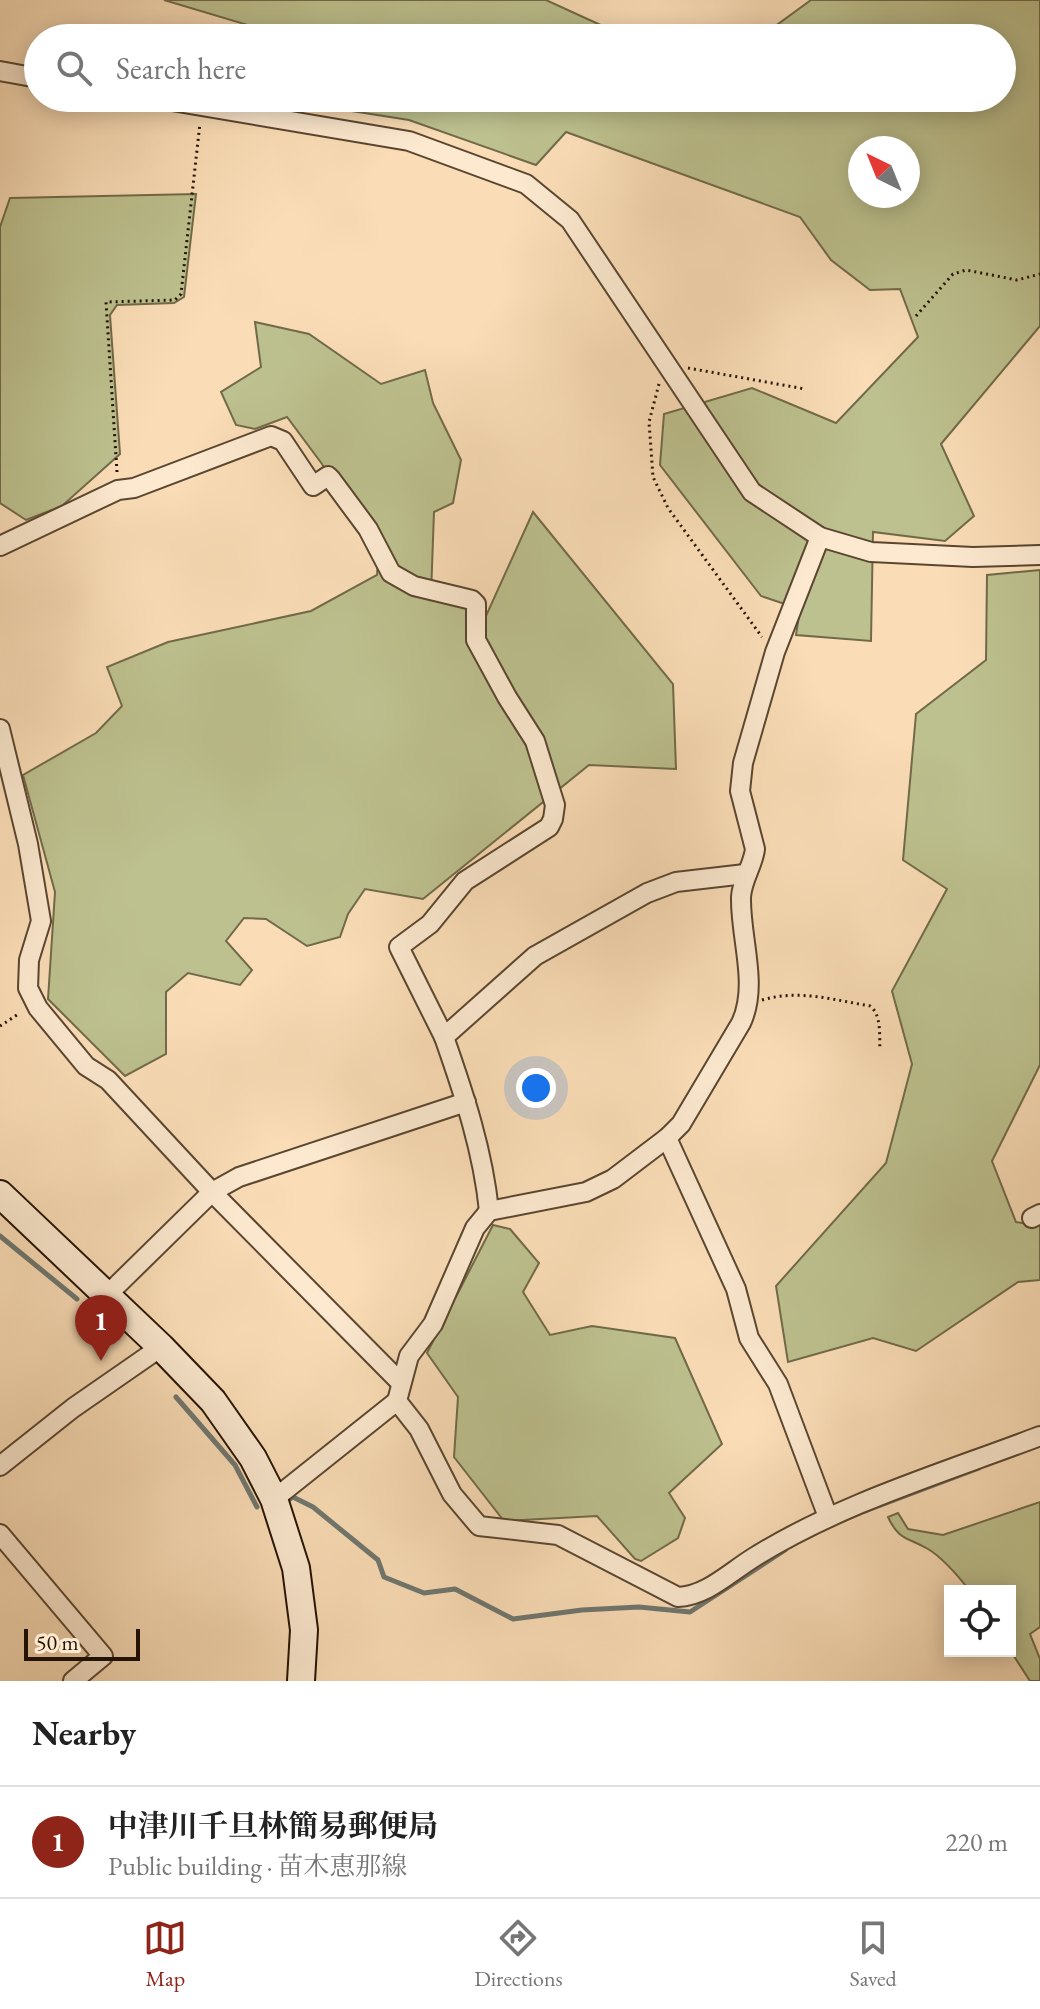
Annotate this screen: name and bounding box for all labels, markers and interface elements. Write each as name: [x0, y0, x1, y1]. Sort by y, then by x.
search box: [24, 24, 1016, 112]
icon: search: [52, 46, 96, 90]
text: Search here: [116, 49, 246, 88]
north arrow: [848, 136, 920, 208]
your location: [516, 1068, 556, 1108]
pin: 1: [75, 1295, 127, 1361]
map controls: [944, 1585, 1016, 1657]
button: locate: [944, 1585, 1016, 1657]
scale bar: [24, 1625, 140, 1661]
text: 50 m: [36, 1628, 79, 1657]
text: Nearby: [32, 1711, 136, 1755]
text: 中津川千旦林簡易郵便局: [108, 1806, 438, 1845]
text: 1: [51, 1825, 65, 1859]
text: 220 m: [945, 1825, 1008, 1859]
text: Public building · 苗木恵那線: [108, 1849, 407, 1883]
tab: Map: [143, 1916, 187, 1993]
tab: Directions: [474, 1916, 563, 1993]
tab: Saved: [849, 1916, 897, 1993]

